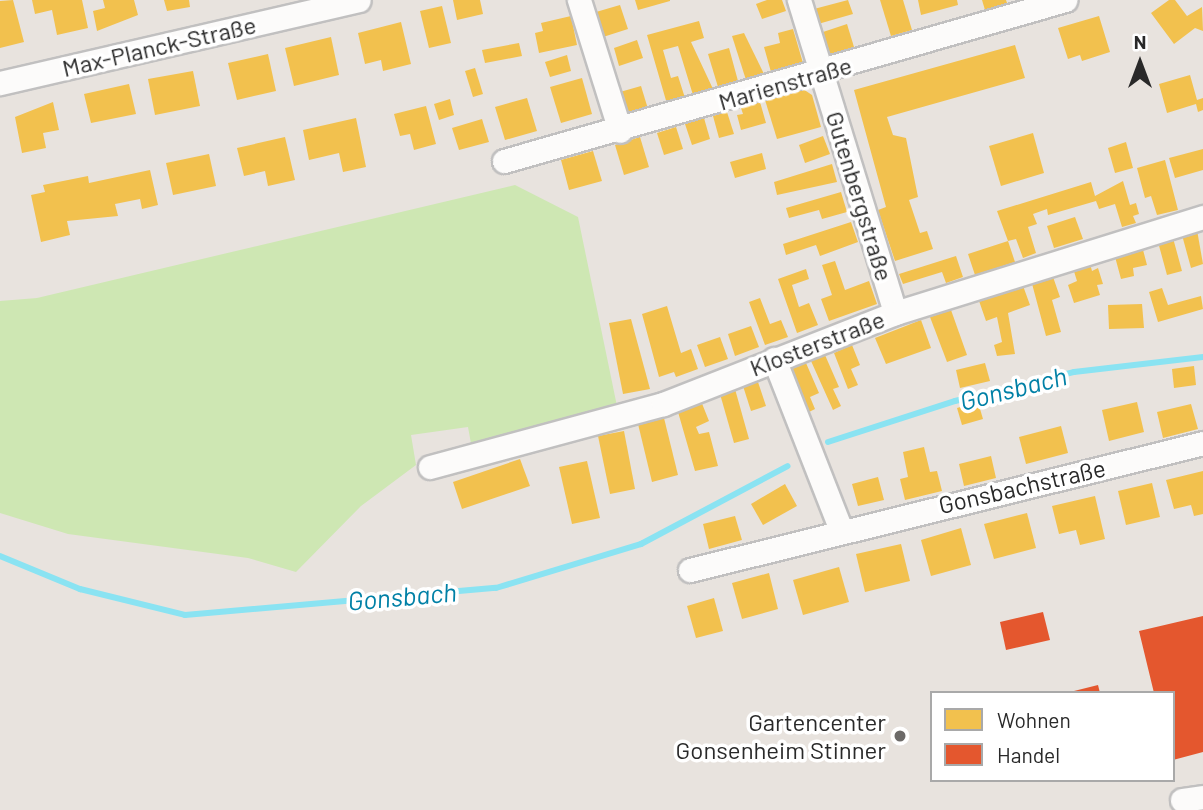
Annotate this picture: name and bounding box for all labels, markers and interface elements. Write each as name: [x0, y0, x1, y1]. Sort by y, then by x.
street label: Max-Planck-Straße: [59, 10, 259, 82]
north arrow: [1105, 28, 1175, 98]
text: N: [1134, 30, 1146, 53]
street label: Marienstraße: [715, 50, 855, 116]
street label: Gutenbergstraße: [821, 108, 899, 284]
street label: Klosterstraße: [746, 304, 888, 382]
water label: Gonsbach: [956, 360, 1070, 416]
street label: Gonsbachstraße: [936, 453, 1108, 519]
water label: Gonsbach: [346, 576, 458, 616]
legend: [930, 691, 1175, 782]
text: Wohnen: [997, 707, 1071, 732]
place label: Gartencenter Gonsenheim Stinner: [676, 708, 886, 764]
marker: Gartencenter Gonsenheim Stinner: [892, 728, 908, 744]
text: Handel: [997, 742, 1060, 767]

